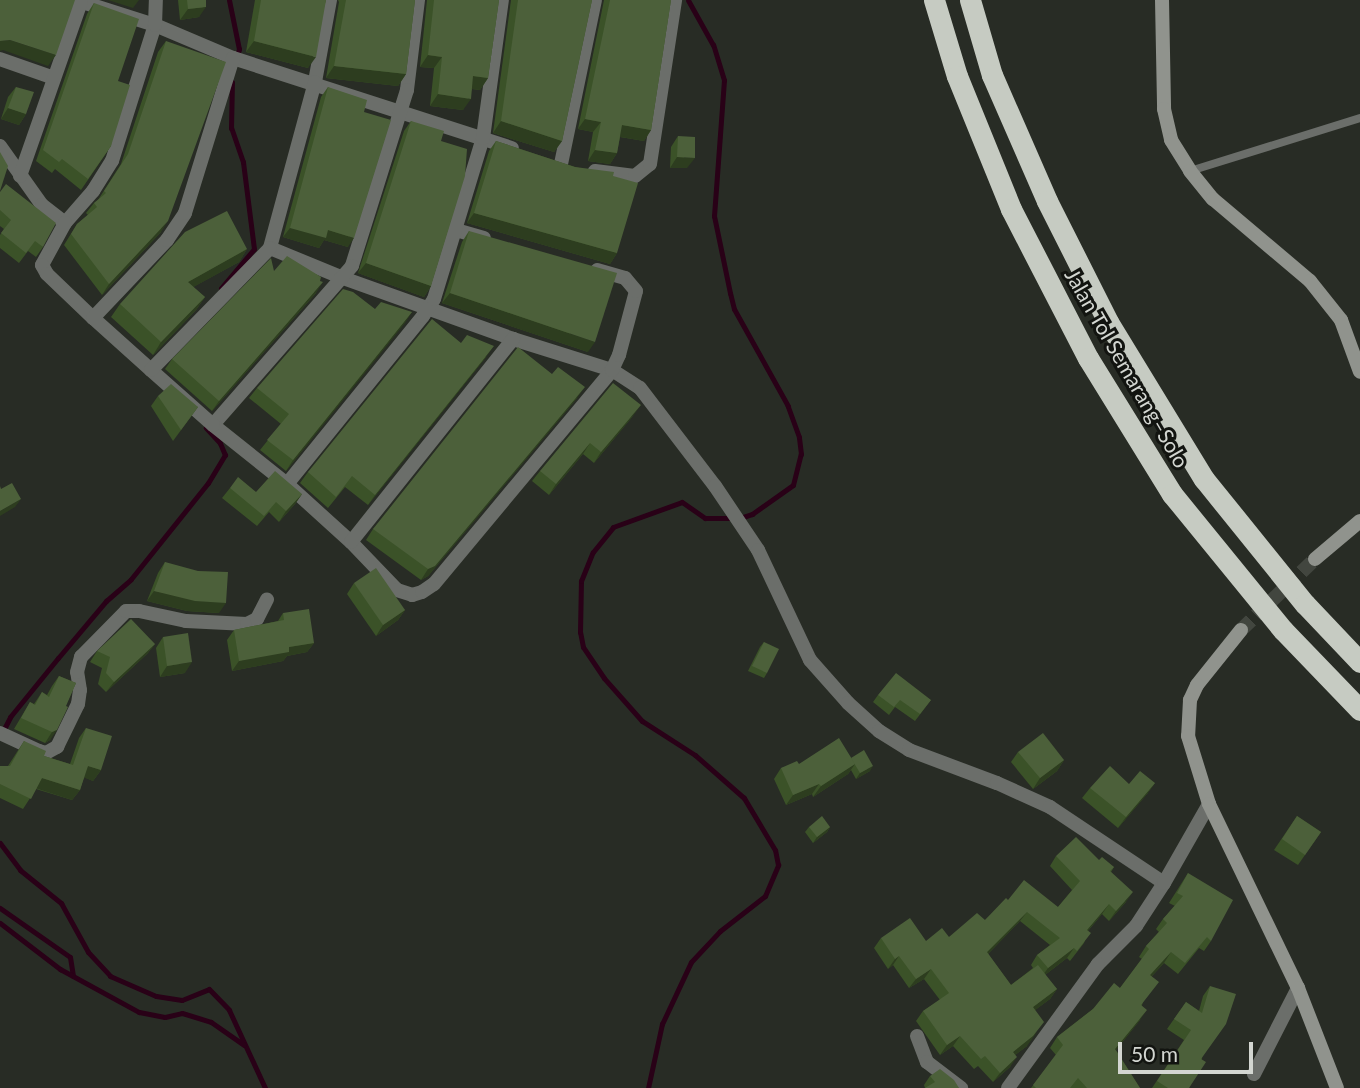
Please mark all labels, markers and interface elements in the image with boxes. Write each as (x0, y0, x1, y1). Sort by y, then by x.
street label: Jalan Tol Semarang–Solo (1059, 264, 1195, 472)
scale bar (1122, 1028, 1257, 1072)
text: 50 m (1131, 1041, 1178, 1066)

